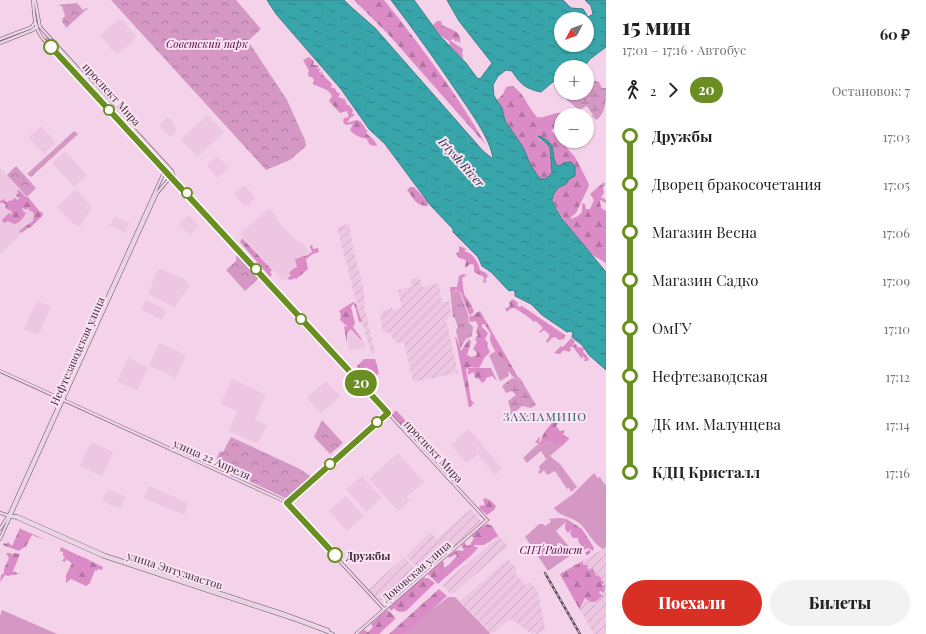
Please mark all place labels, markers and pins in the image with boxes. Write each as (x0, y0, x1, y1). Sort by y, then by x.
unlabelled marker (43, 39, 59, 55)
unlabelled marker (103, 104, 115, 116)
unlabelled marker (181, 187, 193, 199)
unlabelled marker (250, 263, 262, 275)
unlabelled marker (295, 313, 307, 325)
unlabelled marker (371, 416, 383, 428)
unlabelled marker (324, 458, 336, 470)
marker: Дружбы (327, 547, 343, 563)
place label: Дружбы (346, 548, 390, 563)

